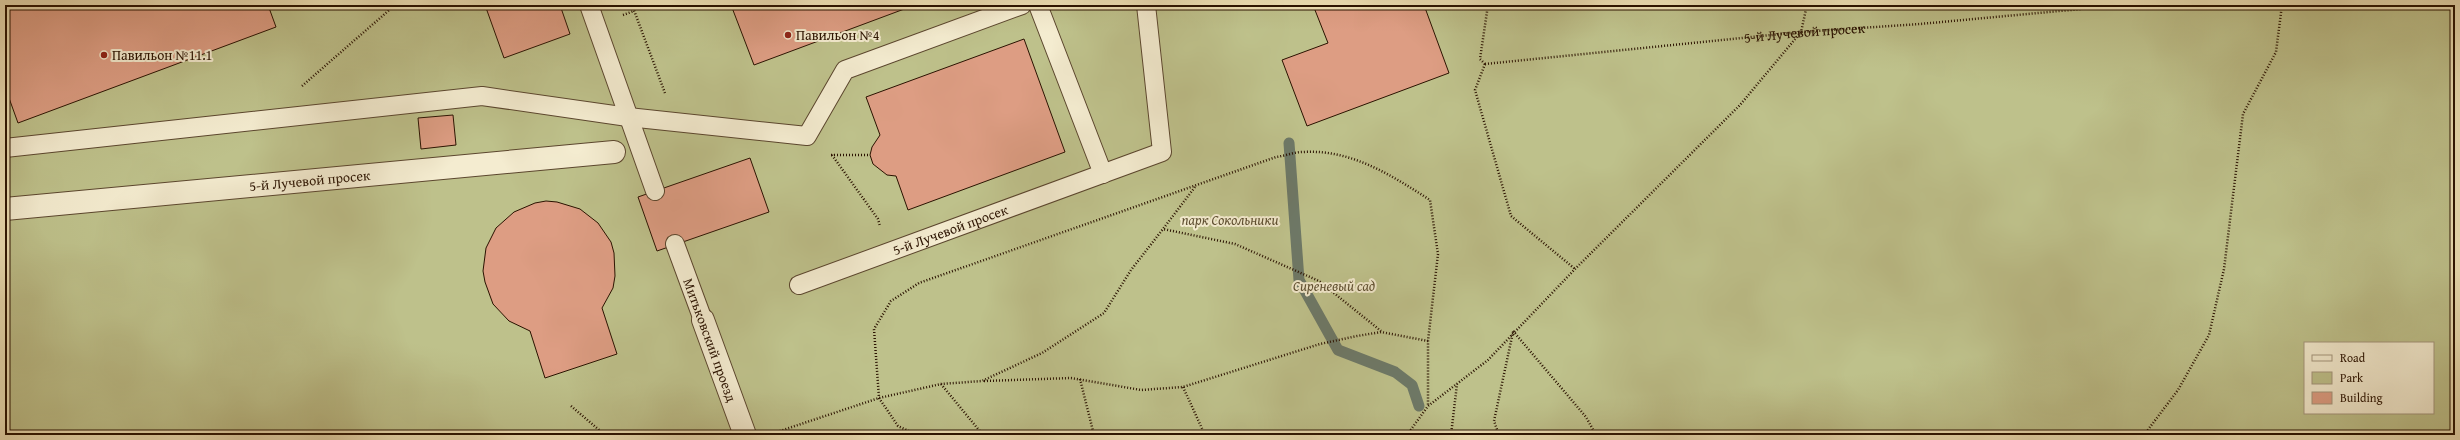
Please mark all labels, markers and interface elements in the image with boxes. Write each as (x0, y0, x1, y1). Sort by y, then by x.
street label: 5-й Лучевой просек (1743, 18, 1866, 48)
place label: Павильон №4 (796, 25, 880, 45)
marker: Павильон №4 (783, 30, 793, 40)
place label: Павильон №11.1 (112, 45, 212, 65)
marker: Павильон №11.1 (99, 50, 109, 60)
street label: 5-й Лучевой просек (248, 165, 372, 196)
street label: 5-й Лучевой просек (890, 199, 1011, 260)
park label: парк Сокольники (1181, 210, 1279, 230)
street label: Митьковский проезд (678, 275, 742, 405)
park label: Сиреневый сад (1293, 276, 1375, 296)
legend (2304, 342, 2434, 414)
text: Road (2340, 349, 2366, 366)
text: Park (2340, 369, 2364, 386)
text: Building (2340, 389, 2383, 406)

